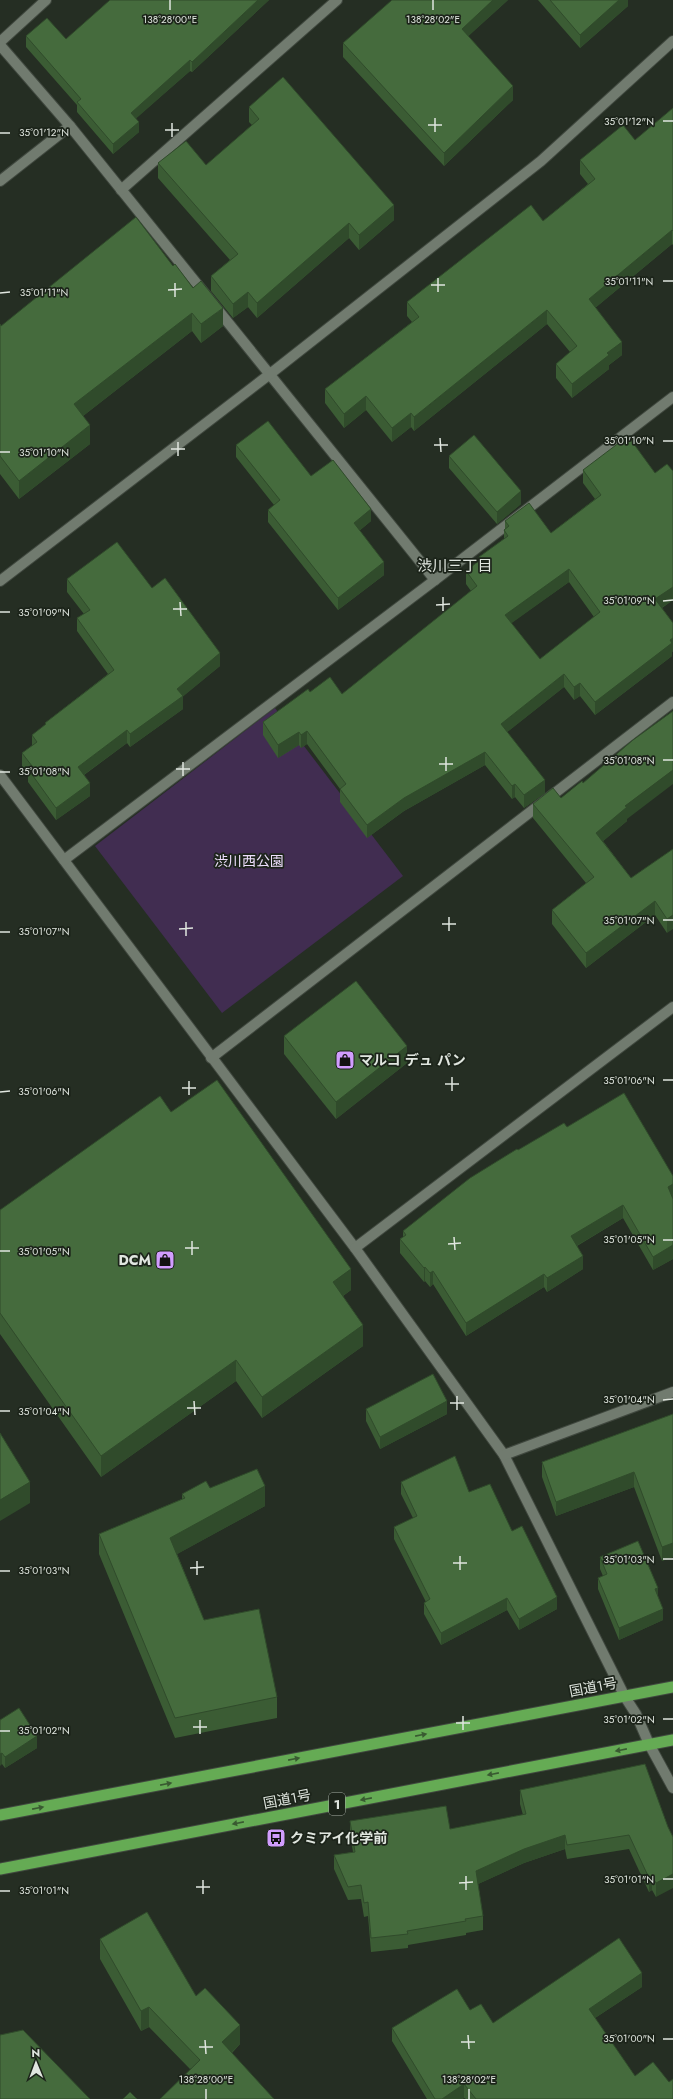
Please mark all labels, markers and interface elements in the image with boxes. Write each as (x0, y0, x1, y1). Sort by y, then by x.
text: 138°28'00"E (143, 12, 197, 27)
text: 138°28'02"E (406, 12, 460, 27)
text: 35°01'12"N (604, 114, 654, 129)
text: 35°01'12"N (19, 125, 69, 140)
text: 35°01'11"N (605, 274, 653, 289)
text: 35°01'11"N (20, 285, 68, 300)
text: 35°01'10"N (604, 433, 654, 448)
text: 35°01'10"N (19, 445, 69, 460)
district label: 渋川三丁目 (417, 555, 493, 577)
text: 35°01'09"N (603, 593, 655, 608)
text: 35°01'09"N (18, 605, 70, 620)
text: 35°01'08"N (603, 753, 655, 768)
text: 35°01'08"N (18, 764, 70, 779)
park label: 渋川西公園 (214, 851, 284, 871)
text: 35°01'07"N (604, 913, 654, 928)
text: 35°01'07"N (19, 924, 69, 939)
shop icon: マルコ デュ パン (334, 1049, 356, 1071)
place label: マルコ デュ パン (359, 1050, 466, 1070)
text: 35°01'06"N (603, 1073, 655, 1088)
text: 35°01'06"N (18, 1084, 70, 1099)
text: 35°01'05"N (603, 1232, 655, 1247)
text: 35°01'05"N (18, 1244, 70, 1259)
shop icon: DCM (154, 1249, 176, 1271)
place label: DCM (118, 1250, 151, 1270)
text: 35°01'04"N (603, 1392, 655, 1407)
text: 35°01'04"N (18, 1404, 70, 1419)
text: 35°01'03"N (603, 1552, 655, 1567)
text: 35°01'03"N (18, 1563, 70, 1578)
street label: 国道1号 (567, 1673, 619, 1701)
text: 35°01'02"N (603, 1712, 655, 1727)
text: 35°01'02"N (18, 1723, 70, 1738)
one-way arrow (415, 1732, 428, 1738)
one-way arrow (615, 1747, 627, 1753)
one-way arrow (288, 1756, 300, 1762)
one-way arrow (487, 1772, 499, 1778)
one-way arrow (160, 1780, 172, 1786)
street label: 国道1号 (261, 1785, 313, 1813)
road number: 1 (329, 1793, 345, 1815)
one-way arrow (360, 1796, 372, 1802)
one-way arrow (32, 1805, 44, 1811)
one-way arrow (232, 1820, 244, 1826)
bus stop icon: クミアイ化学前 (265, 1827, 287, 1849)
place label: クミアイ化学前 (290, 1828, 387, 1848)
text: 35°01'01"N (604, 1872, 654, 1887)
text: 35°01'01"N (19, 1883, 69, 1898)
text: 35°01'00"N (603, 2031, 655, 2046)
north arrow (16, 2043, 56, 2083)
text: N (31, 2045, 40, 2061)
text: 138°28'00"E (179, 2072, 233, 2087)
text: 138°28'02"E (442, 2072, 496, 2087)

